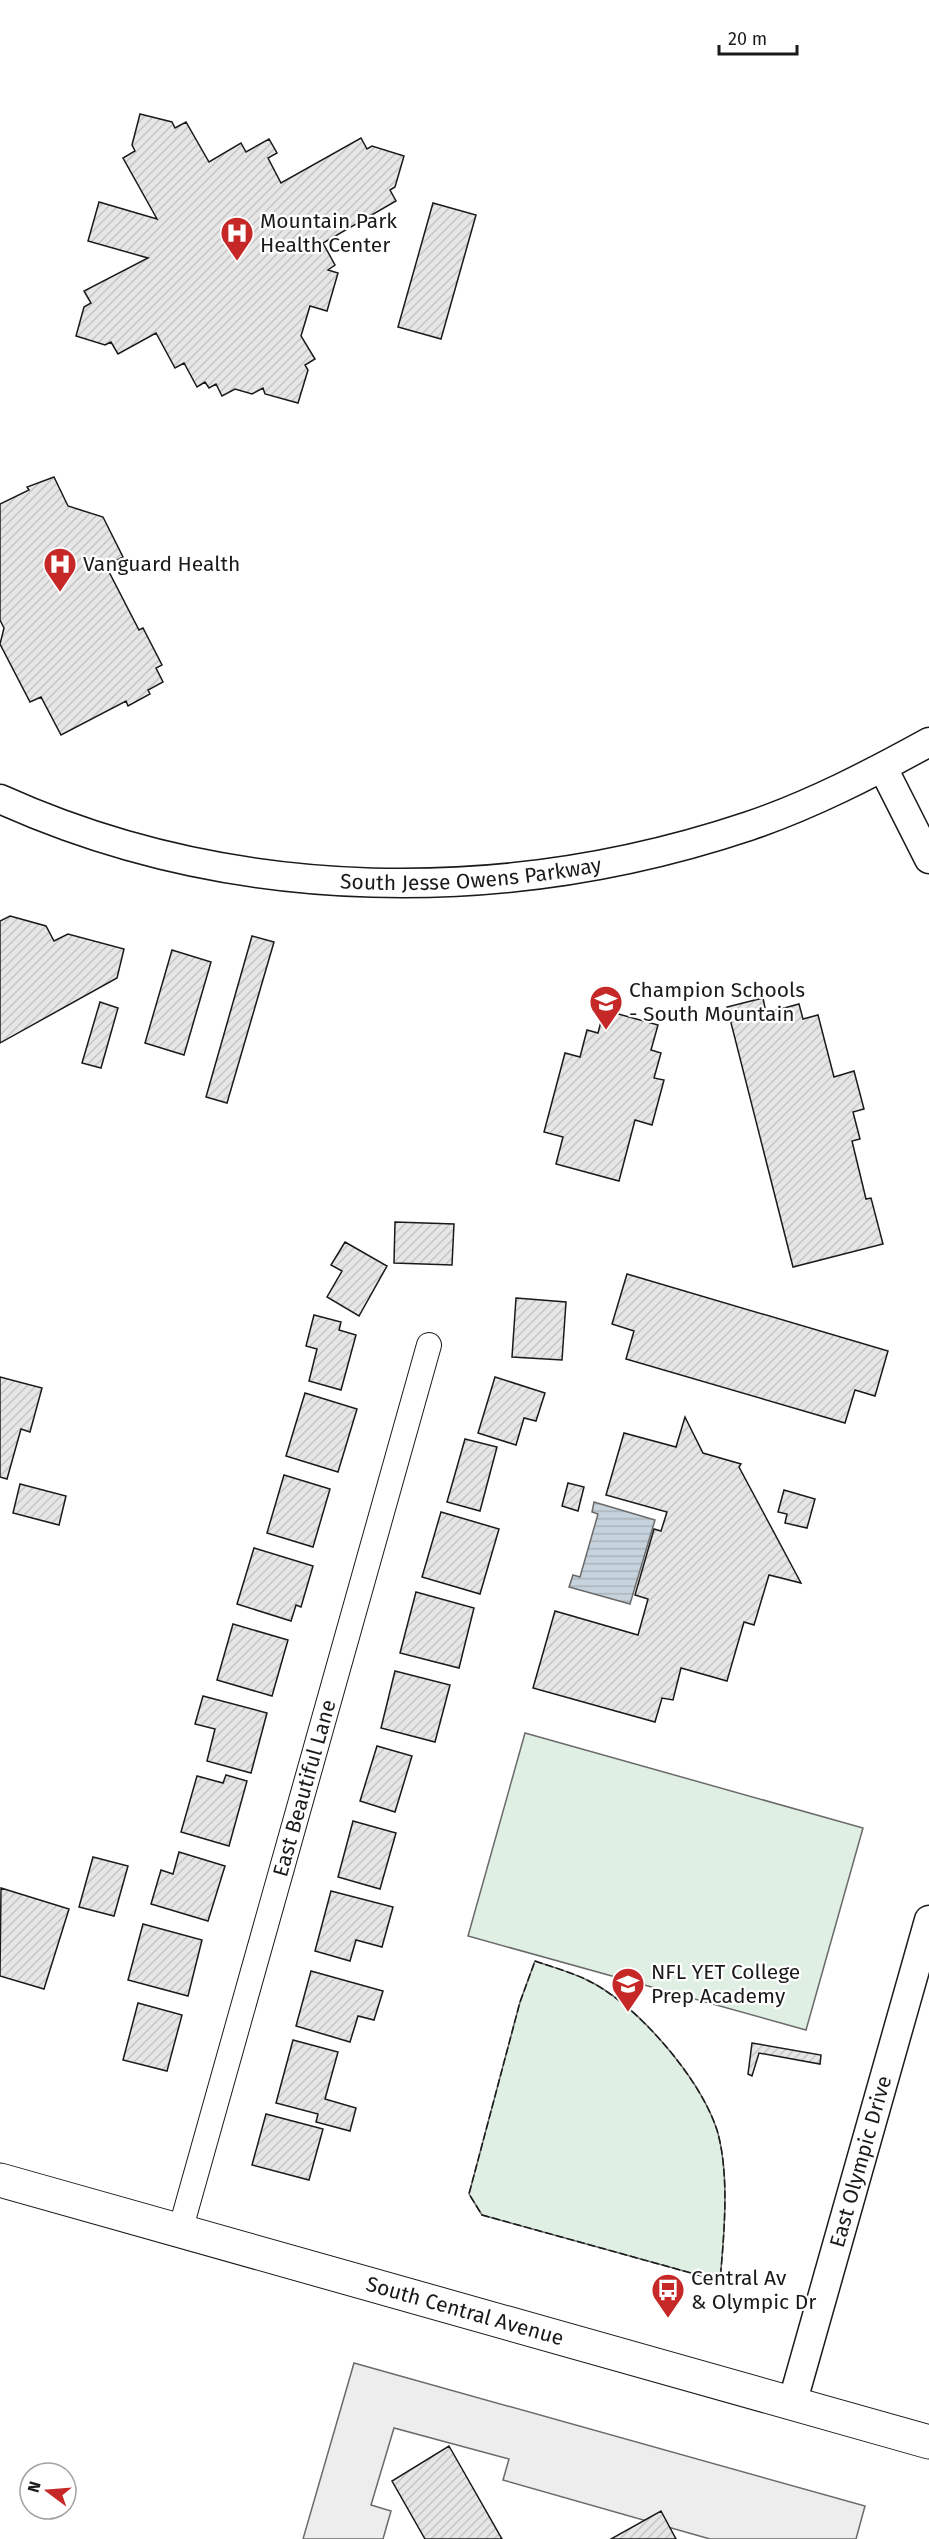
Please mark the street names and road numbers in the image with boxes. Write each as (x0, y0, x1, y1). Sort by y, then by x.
street label: South Jesse Owens Parkway (340, 851, 604, 896)
street label: East Beautiful Lane (267, 1697, 342, 1880)
street label: East Olympic Drive (824, 2073, 897, 2250)
street label: South Central Avenue (363, 2271, 567, 2351)

